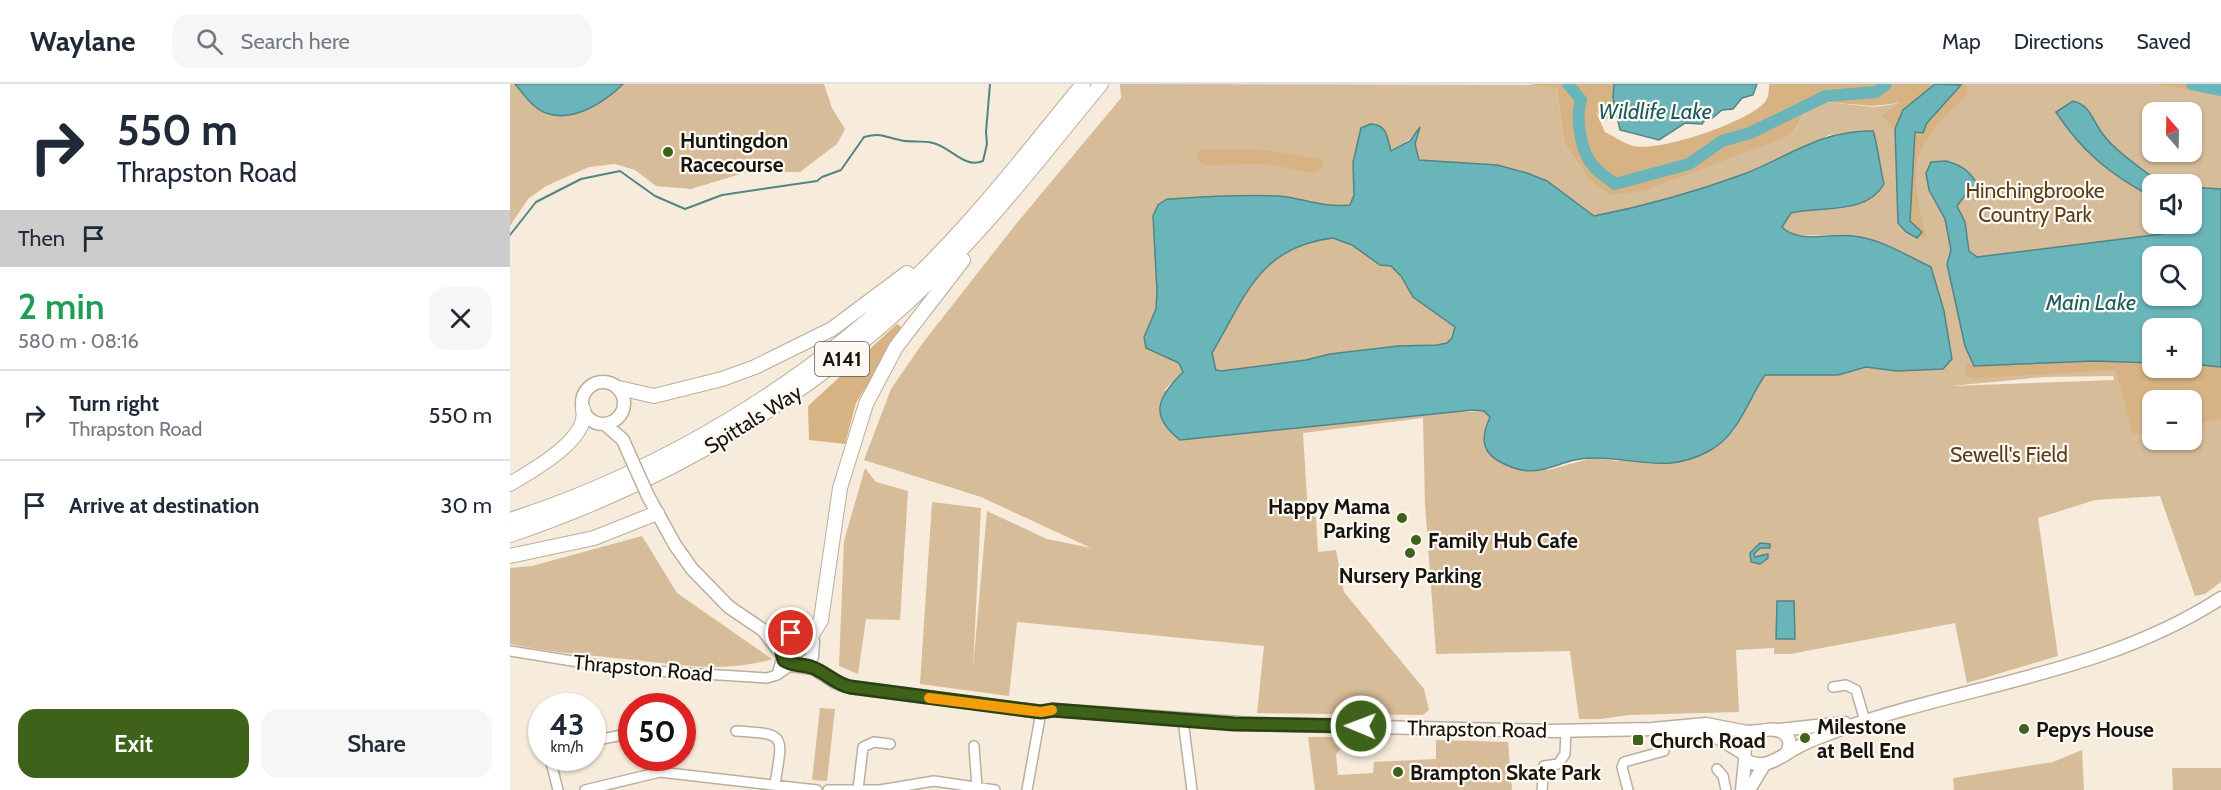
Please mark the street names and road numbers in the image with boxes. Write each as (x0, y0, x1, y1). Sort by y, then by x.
road number: A141 (815, 342, 869, 376)
street label: Spittals Way (700, 379, 807, 459)
street label: Thrapston Road (572, 649, 714, 687)
street label: Thrapston Road (1407, 715, 1547, 743)

